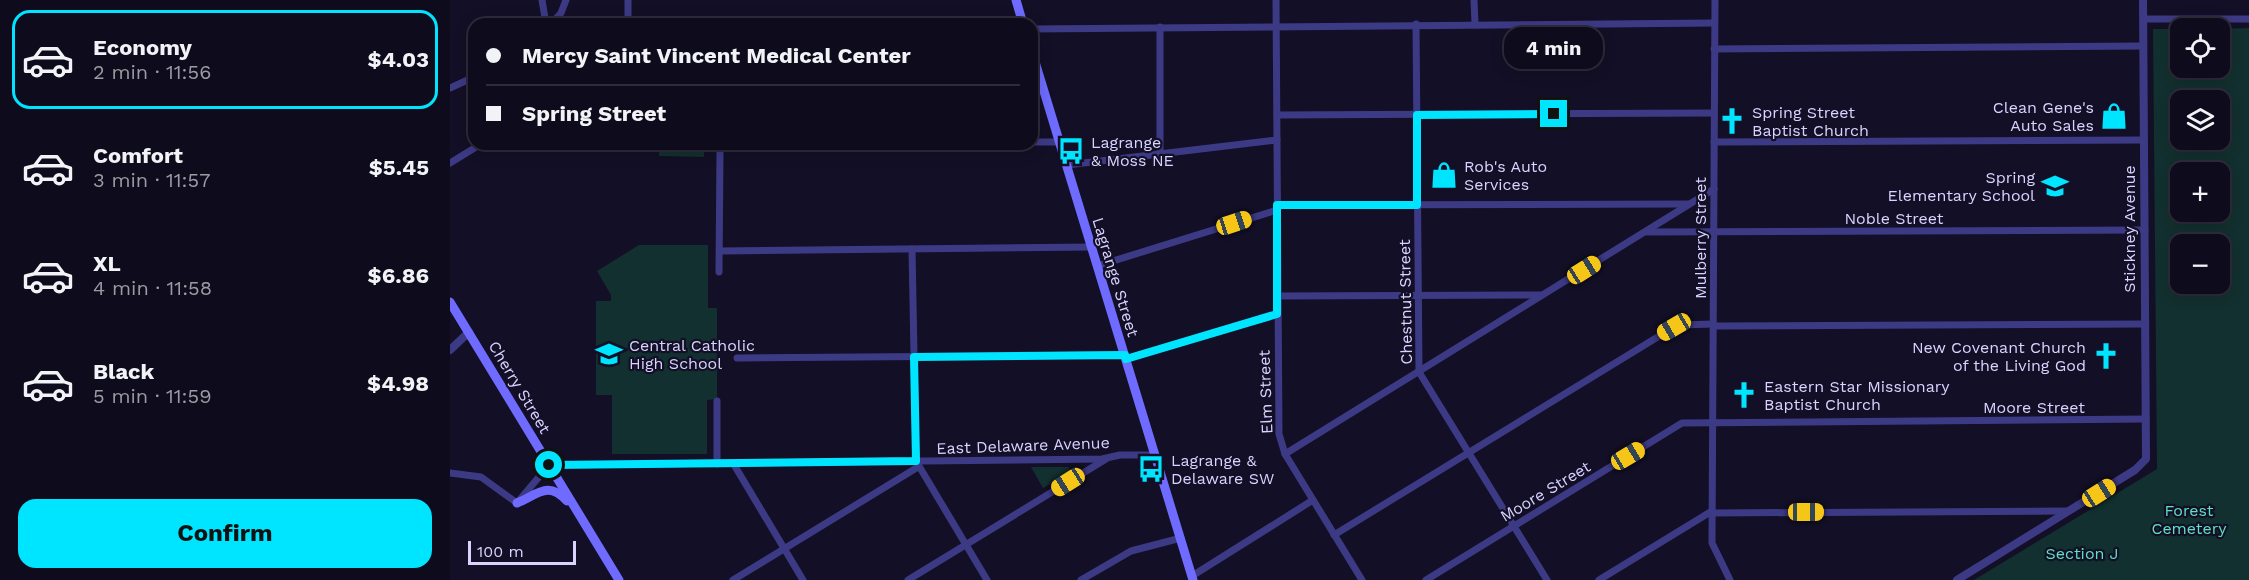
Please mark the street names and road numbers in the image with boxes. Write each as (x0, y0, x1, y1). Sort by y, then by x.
street label: Stickney Avenue (2120, 165, 2139, 293)
street label: Mulberry Street (1691, 177, 1710, 299)
street label: Noble Street (1845, 209, 1944, 228)
street label: Lagrange Street (1088, 215, 1143, 339)
street label: Chestnut Street (1395, 239, 1416, 365)
street label: Cherry Street (484, 338, 555, 437)
street label: Elm Street (1255, 349, 1276, 434)
street label: Moore Street (1983, 398, 2085, 417)
street label: East Delaware Avenue (936, 433, 1110, 458)
street label: Moore Street (1497, 457, 1594, 526)

